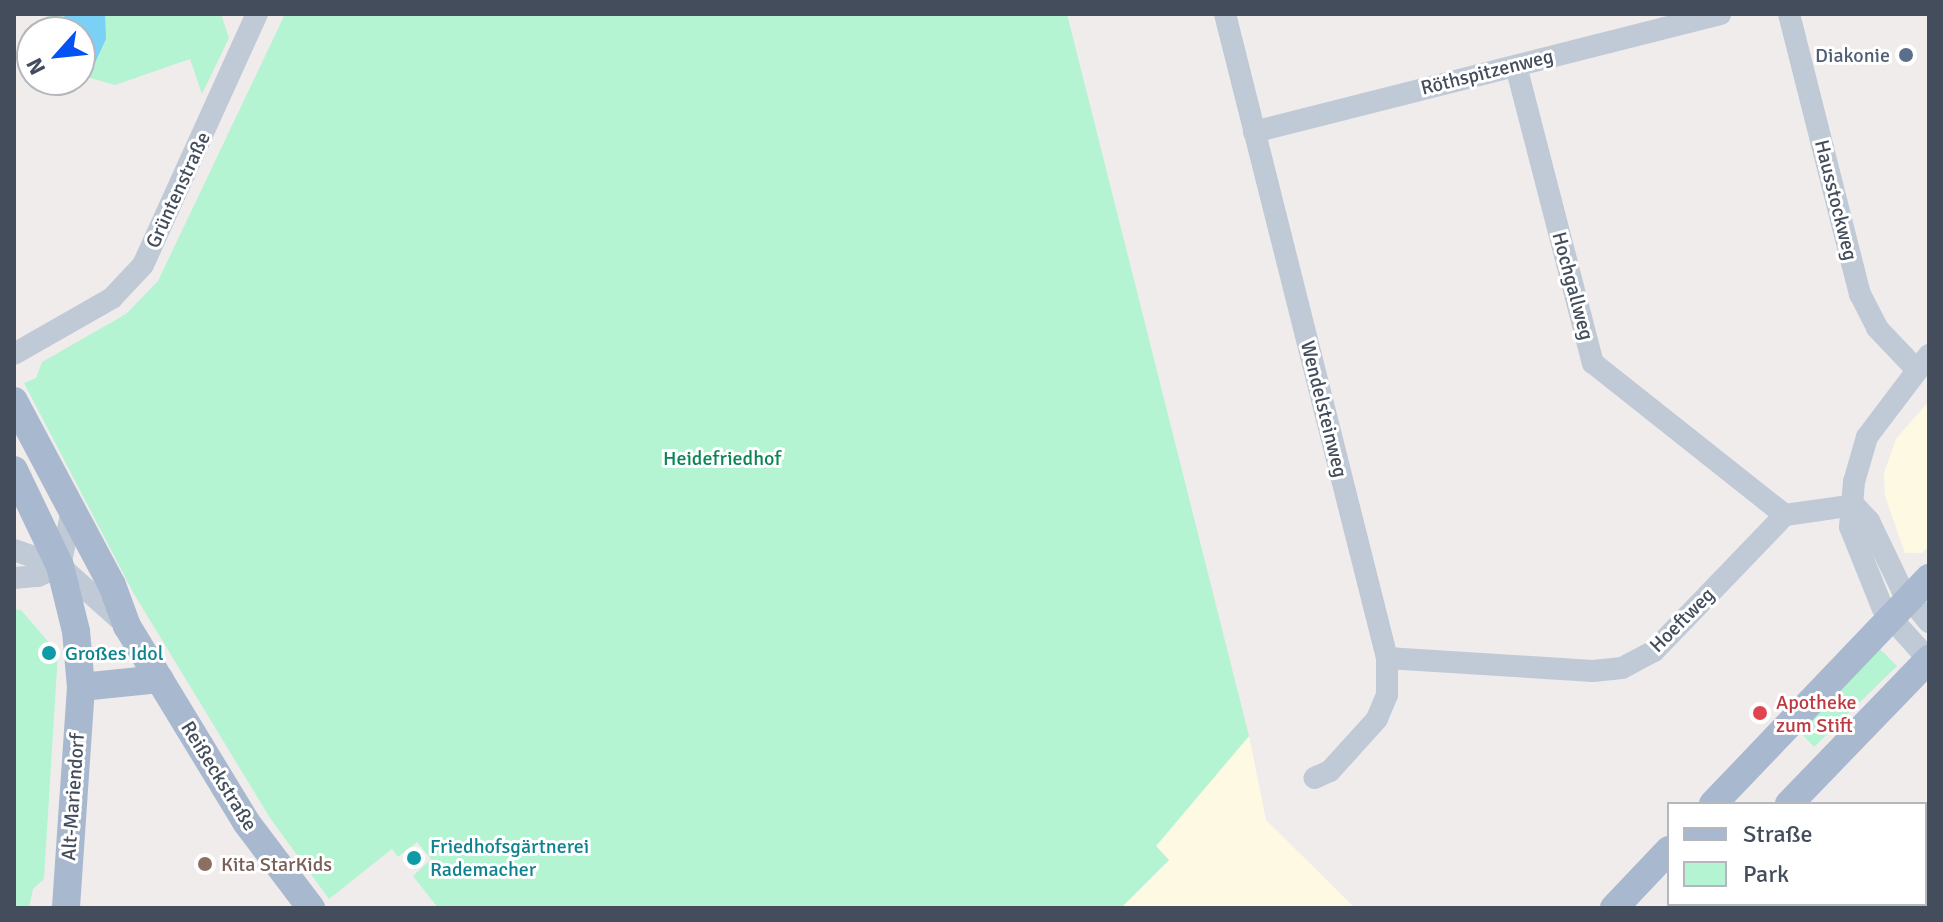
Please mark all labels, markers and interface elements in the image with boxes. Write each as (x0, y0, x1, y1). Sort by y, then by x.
north arrow (16, 16, 96, 96)
place label: Diakonie (1815, 43, 1890, 67)
street label: Röthspitzenweg (1418, 44, 1556, 100)
marker: Diakonie (1897, 46, 1915, 64)
text: N (20, 53, 51, 79)
street label: Grüntenstraße (141, 128, 215, 252)
street label: Hausstockweg (1809, 137, 1863, 263)
street label: Hochgallweg (1547, 229, 1599, 343)
street label: Wendelsteinweg (1295, 338, 1353, 480)
park label: Heidefriedhof (663, 446, 781, 470)
street label: Hoeftweg (1645, 583, 1719, 657)
place label: Großes Idol (65, 641, 164, 665)
marker: Großes Idol (40, 644, 58, 662)
place label: Apotheke zum Stift (1776, 690, 1857, 737)
marker: Apotheke zum Stift (1751, 704, 1769, 722)
street label: Reißeckstraße (176, 717, 262, 835)
street label: Alt-Mariendorf (57, 733, 89, 861)
legend (1667, 802, 1927, 906)
text: Straße (1743, 819, 1813, 849)
place label: Friedhofsgärtnerei Rademacher (430, 834, 589, 881)
marker: Friedhofsgärtnerei Rademacher (405, 849, 423, 867)
place label: Kita StarKids (221, 852, 332, 876)
marker: Kita StarKids (196, 855, 214, 873)
text: Park (1743, 859, 1789, 889)

